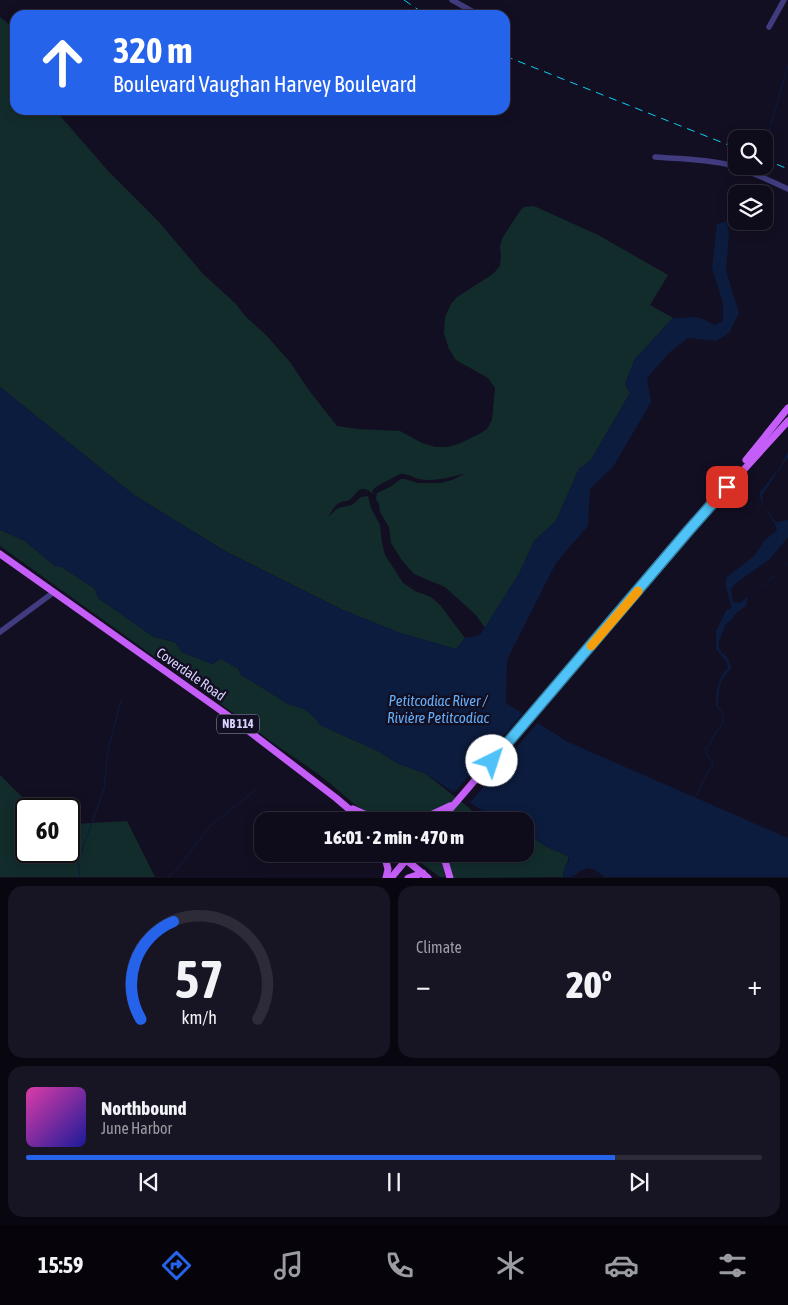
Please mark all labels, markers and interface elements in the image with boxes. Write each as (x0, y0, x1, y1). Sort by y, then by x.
icon: ahead (30, 30, 95, 95)
text: 320 m (113, 30, 192, 70)
text: Boulevard Vaughan Harvey Boulevard (113, 71, 417, 97)
map controls (728, 130, 773, 230)
button: search (728, 130, 773, 175)
button: layers (728, 185, 773, 230)
pin (706, 466, 748, 508)
icon: arrive (713, 473, 741, 501)
street label: Coverdale Road (153, 644, 229, 704)
water label: Petitcodiac River / Rivière Petitcodiac (387, 692, 489, 726)
road number: NB 114 (217, 714, 259, 734)
position arrow (465, 734, 517, 786)
speed limit sign: 60 (15, 798, 80, 863)
text: 16:01 · 2 min · 470 m (324, 826, 464, 848)
text: Climate (416, 938, 462, 956)
text: 57 (175, 949, 223, 1009)
text: 20° (566, 963, 612, 1006)
text: − (416, 969, 431, 1001)
text: + (747, 969, 762, 1001)
text: km/h (181, 1007, 217, 1028)
text: Northbound (101, 1097, 187, 1119)
text: June Harbor (101, 1119, 172, 1137)
icon: previous (135, 1168, 163, 1196)
icon: pause (380, 1168, 408, 1196)
icon: next (625, 1168, 653, 1196)
icon: directions (159, 1248, 194, 1283)
icon: music (271, 1248, 306, 1283)
icon: phone (382, 1248, 417, 1283)
icon: climate (493, 1248, 528, 1283)
icon: car (604, 1248, 639, 1283)
icon: filters (715, 1248, 750, 1283)
text: 15:59 (38, 1252, 83, 1278)

